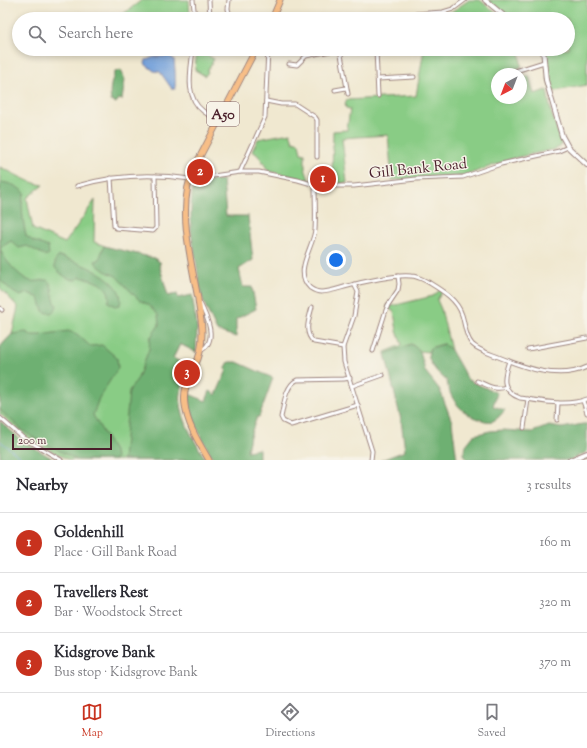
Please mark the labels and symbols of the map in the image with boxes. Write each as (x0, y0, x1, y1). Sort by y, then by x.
north arrow (491, 68, 527, 104)
road number: A50 (207, 102, 239, 126)
street label: Gill Bank Road (368, 154, 469, 185)
pin: 2 (187, 157, 213, 187)
pin: 1 (310, 164, 336, 194)
your location (326, 250, 346, 270)
pin: 3 (174, 358, 200, 388)
scale bar (12, 432, 112, 451)

